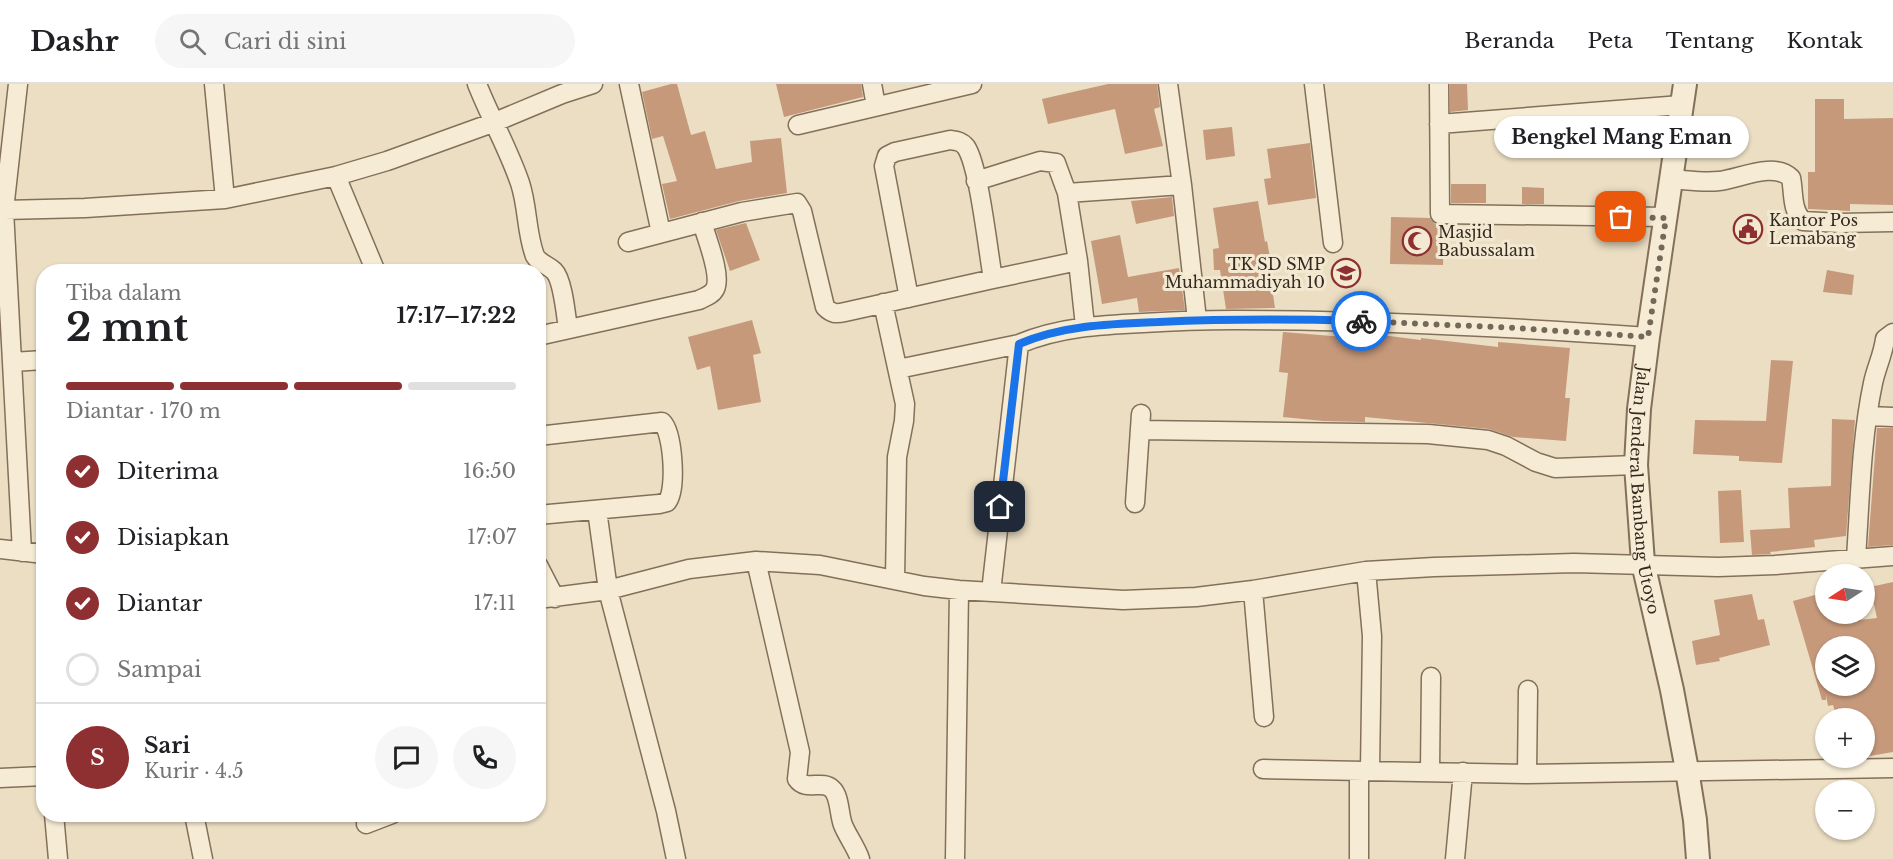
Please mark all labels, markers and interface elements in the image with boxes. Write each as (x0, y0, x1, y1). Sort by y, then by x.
search box (155, 14, 575, 68)
text: Dashr (30, 24, 119, 59)
icon: search (176, 25, 209, 58)
text: Cari di sini (224, 28, 347, 55)
text: Beranda (1464, 28, 1554, 54)
text: Peta (1587, 28, 1633, 54)
text: Tentang (1666, 28, 1754, 54)
text: Kontak (1787, 28, 1863, 54)
callout: Bengkel Mang Eman (1494, 115, 1748, 157)
text: Bengkel Mang Eman (1511, 125, 1732, 149)
pin (1595, 191, 1646, 242)
icon: bag (1604, 200, 1637, 233)
place label: Kantor Pos Lemabang (1769, 210, 1858, 248)
public building icon: Kantor Pos Lemabang (1732, 213, 1764, 245)
place label: Masjid Babussalam (1438, 222, 1535, 260)
mosque icon: Masjid Babussalam (1401, 225, 1433, 257)
place label: TK SD SMP Muhammadiyah 10 (1165, 254, 1325, 292)
school or university icon: TK SD SMP Muhammadiyah 10 (1330, 257, 1362, 289)
text: Tiba dalam (66, 281, 182, 305)
courier (1331, 291, 1391, 351)
text: 17:17–17:22 (396, 302, 516, 329)
text: 2 mnt (66, 303, 188, 352)
icon: bike (1345, 305, 1378, 338)
street label: Jalan Jenderal Bambang Utoyo (1626, 363, 1664, 616)
text: Diantar · 170 m (66, 399, 221, 423)
icon: check (66, 455, 99, 488)
text: Diterima (117, 458, 219, 485)
text: 16:50 (463, 459, 516, 483)
pin (974, 481, 1025, 532)
icon: home (983, 490, 1016, 523)
icon: check (66, 521, 99, 554)
text: Disiapkan (117, 524, 229, 551)
text: 17:07 (467, 525, 516, 549)
north arrow (1815, 564, 1875, 624)
map controls (1815, 564, 1875, 840)
icon: check (66, 587, 99, 620)
text: Diantar (117, 590, 202, 617)
text: 17:11 (474, 591, 516, 615)
button: layers (1815, 636, 1875, 696)
text: Sampai (117, 656, 202, 683)
button: + (1815, 708, 1875, 768)
button: chat (375, 726, 438, 789)
button: phone (453, 726, 516, 789)
text: Sari (144, 732, 190, 759)
text: S (90, 744, 105, 771)
text: Kurir · 4.5 (144, 759, 244, 783)
button: − (1815, 780, 1875, 840)

